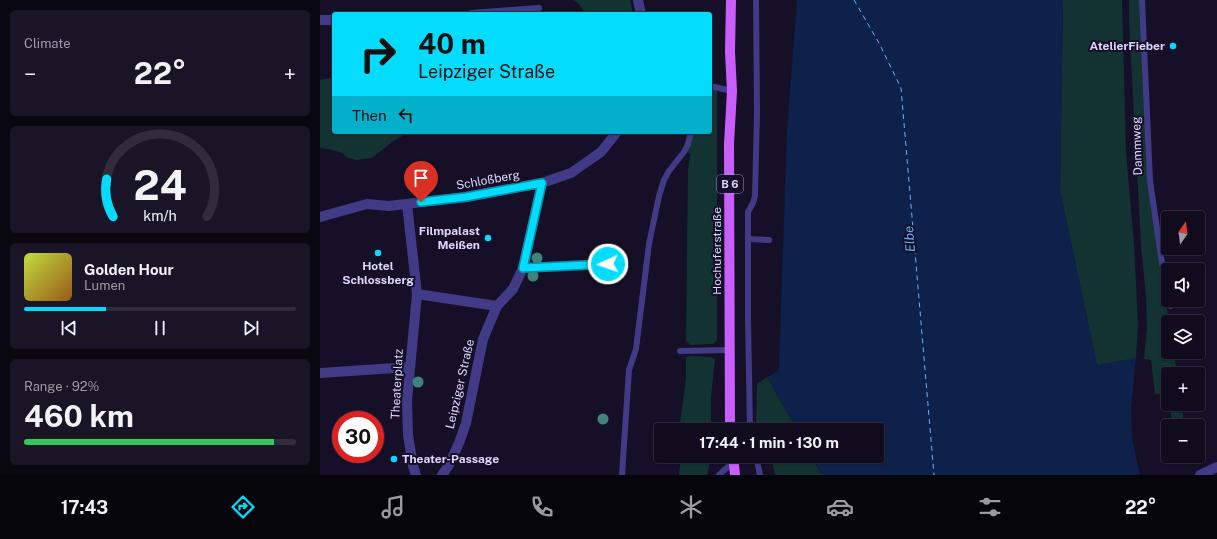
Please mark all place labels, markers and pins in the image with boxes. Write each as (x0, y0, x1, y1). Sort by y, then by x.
place label: AtelierFieber (1090, 39, 1165, 53)
marker: AtelierFieber (1168, 41, 1178, 51)
pin (404, 161, 438, 202)
place label: Filmpalast Meißen (419, 224, 480, 252)
marker: Filmpalast Meißen (483, 233, 493, 243)
marker: Hotel Schlossberg (373, 248, 383, 258)
place label: Hotel Schlossberg (342, 259, 414, 287)
place label: Theater-Passage (402, 452, 499, 466)
marker: Theater-Passage (389, 454, 399, 464)

